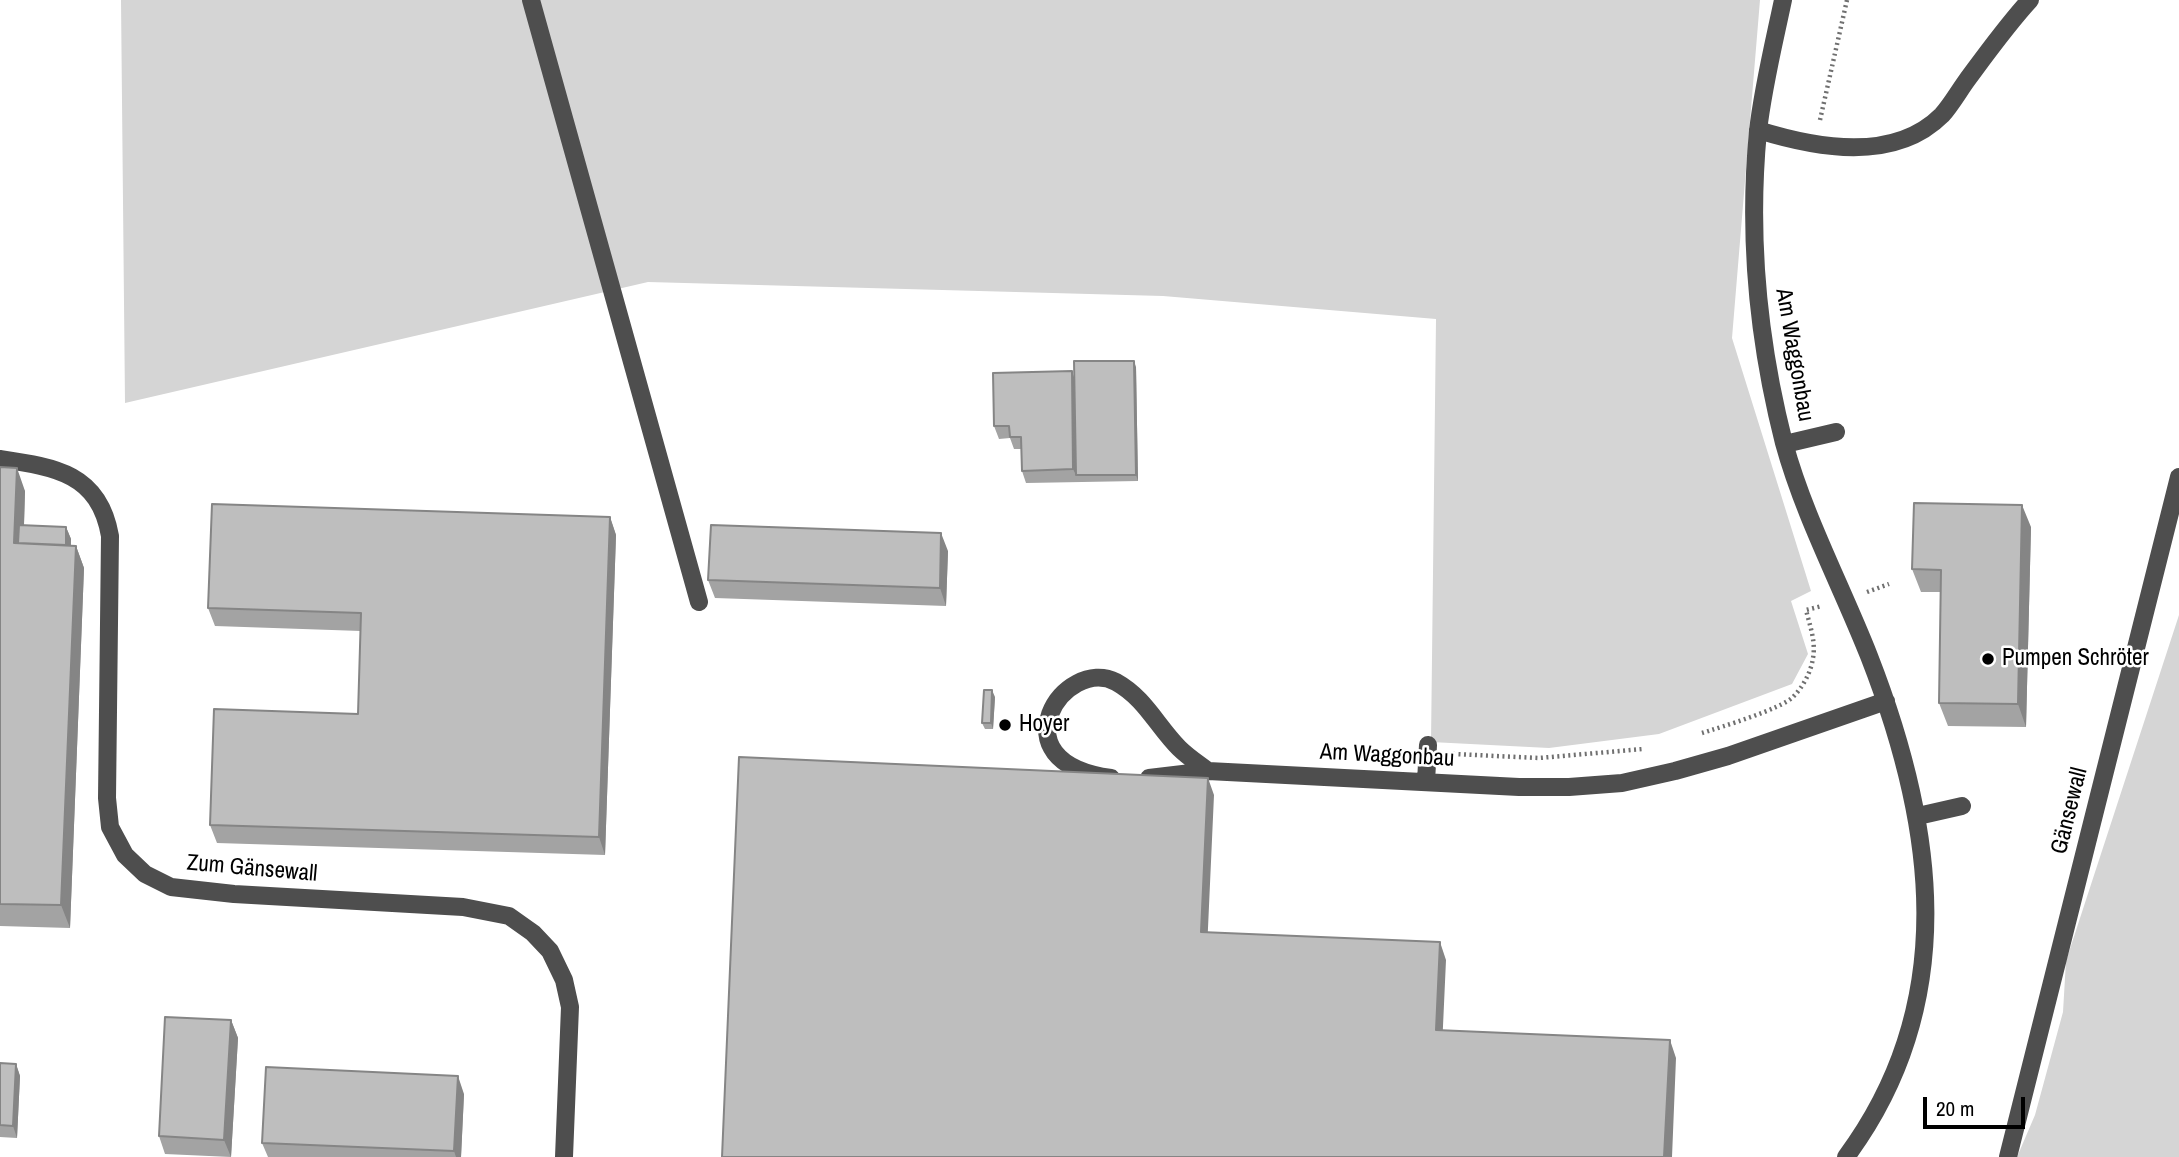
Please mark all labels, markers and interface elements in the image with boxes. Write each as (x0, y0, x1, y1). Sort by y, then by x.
street label: Am Waggonbau (1769, 286, 1819, 424)
place label: Pumpen Schröter (2002, 645, 2149, 673)
marker: Pumpen Schröter (1980, 651, 1996, 667)
place label: Hoyer (1019, 711, 1069, 739)
marker: Hoyer (997, 717, 1013, 733)
street label: Am Waggonbau (1319, 739, 1455, 773)
street label: Gänsewall (2046, 765, 2094, 857)
street label: Zum Gänsewall (186, 850, 318, 888)
scale bar (1927, 1084, 2028, 1128)
text: 20 m (1936, 1094, 1974, 1123)

